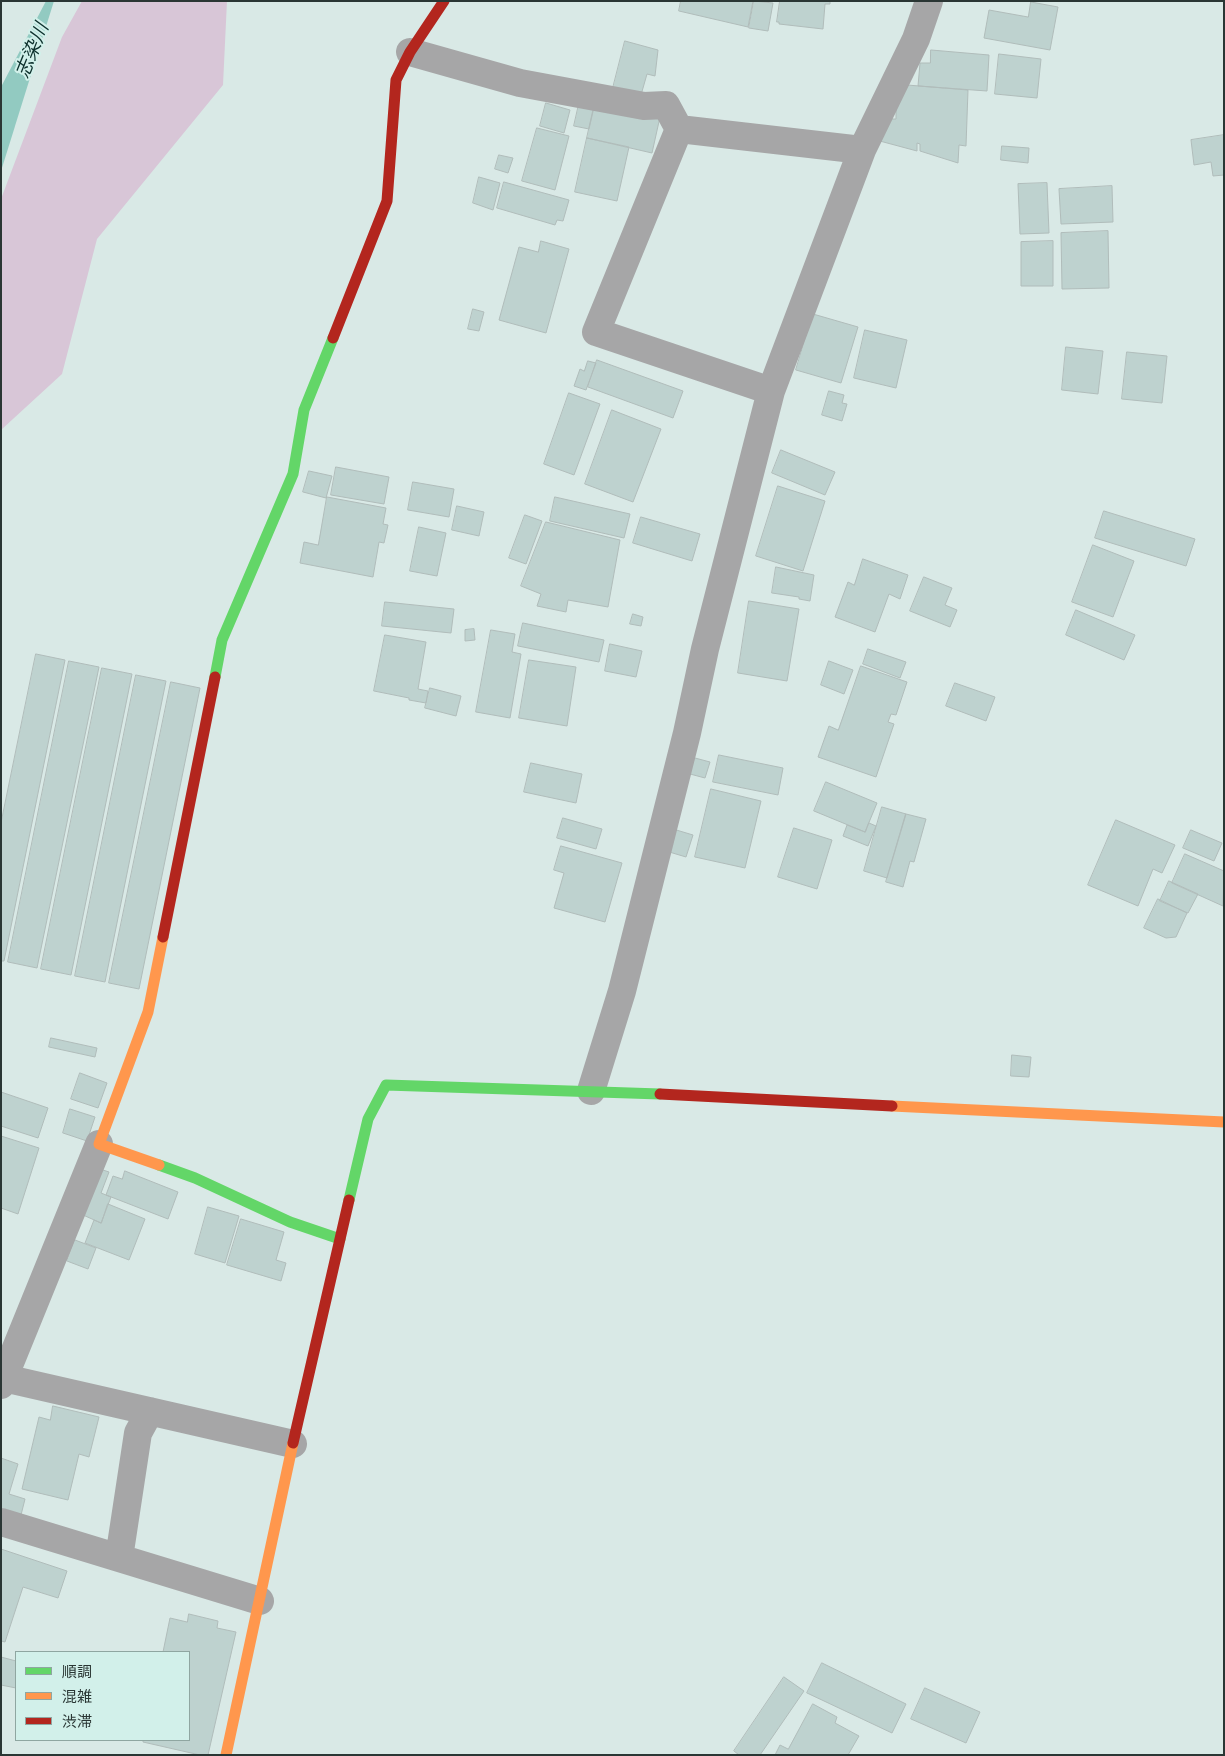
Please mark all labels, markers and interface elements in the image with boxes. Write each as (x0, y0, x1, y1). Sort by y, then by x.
water label: 志染川 (12, 20, 54, 82)
legend (15, 1651, 190, 1741)
text: 順調 (62, 1662, 92, 1682)
text: 混雑 (62, 1687, 92, 1707)
text: 渋滞 (62, 1712, 92, 1732)

